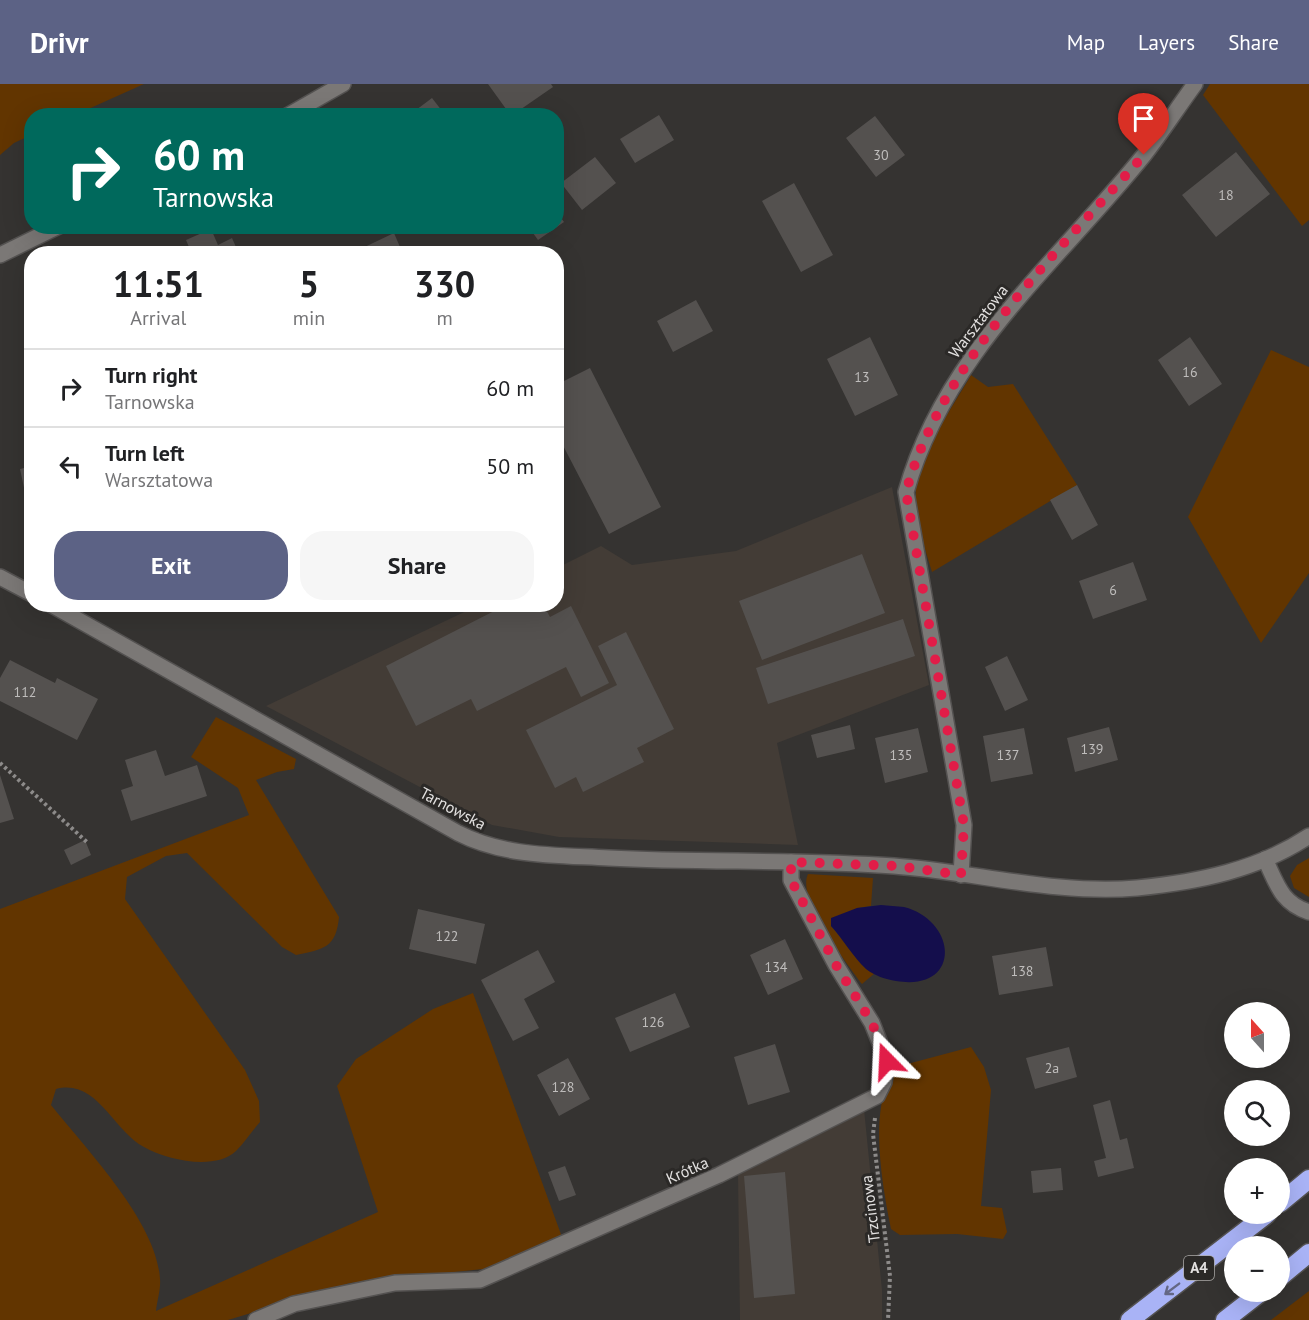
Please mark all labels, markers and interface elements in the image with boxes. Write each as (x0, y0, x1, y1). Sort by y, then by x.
text: Drivr (30, 24, 89, 61)
text: Map (1067, 29, 1105, 56)
text: Layers (1138, 29, 1195, 56)
text: Share (1228, 29, 1279, 56)
pin (1118, 93, 1169, 155)
icon: arrive (1127, 102, 1160, 135)
text: 60 m (153, 127, 245, 182)
icon: right (54, 132, 132, 210)
house number: 30 (873, 146, 889, 164)
text: Tarnowska (153, 180, 274, 214)
house number: 18 (1218, 186, 1234, 204)
text: 11:51 (113, 260, 204, 307)
text: 5 (299, 260, 319, 307)
text: 330 (414, 260, 475, 307)
street label: Warsztatowa (944, 280, 1012, 362)
text: Arrival (130, 305, 186, 331)
text: min (293, 305, 325, 331)
text: m (437, 305, 453, 331)
text: Turn right (105, 361, 197, 389)
house number: 16 (1182, 363, 1198, 381)
house number: 13 (854, 368, 870, 386)
icon: right (54, 372, 87, 405)
text: 60 m (486, 374, 534, 402)
text: Tarnowska (105, 389, 195, 415)
text: Turn left (105, 439, 185, 467)
icon: left (54, 450, 87, 483)
text: 50 m (486, 452, 534, 480)
text: Warsztatowa (105, 467, 213, 493)
button: Exit (54, 531, 288, 600)
button: Share (300, 531, 534, 600)
house number: 6 (1109, 581, 1117, 599)
house number: 112 (14, 683, 36, 701)
house number: 139 (1081, 740, 1103, 758)
house number: 135 (890, 746, 912, 764)
house number: 137 (997, 746, 1019, 764)
street label: Tarnowska (417, 782, 489, 834)
house number: 122 (436, 927, 458, 945)
house number: 134 (765, 958, 788, 976)
house number: 138 (1011, 962, 1033, 980)
north arrow (1224, 1002, 1290, 1068)
map controls (1224, 1002, 1290, 1302)
house number: 126 (642, 1013, 664, 1031)
position arrow (855, 1029, 919, 1093)
house number: 2a (1045, 1059, 1059, 1077)
house number: 128 (552, 1078, 574, 1096)
button: search (1224, 1080, 1290, 1146)
street label: Krótka (663, 1152, 711, 1188)
button: + (1224, 1158, 1290, 1224)
street label: Trzcinowa (856, 1174, 884, 1244)
button: − (1224, 1236, 1290, 1302)
road number: A4 (1184, 1256, 1214, 1280)
one-way arrow (1164, 1283, 1180, 1295)

